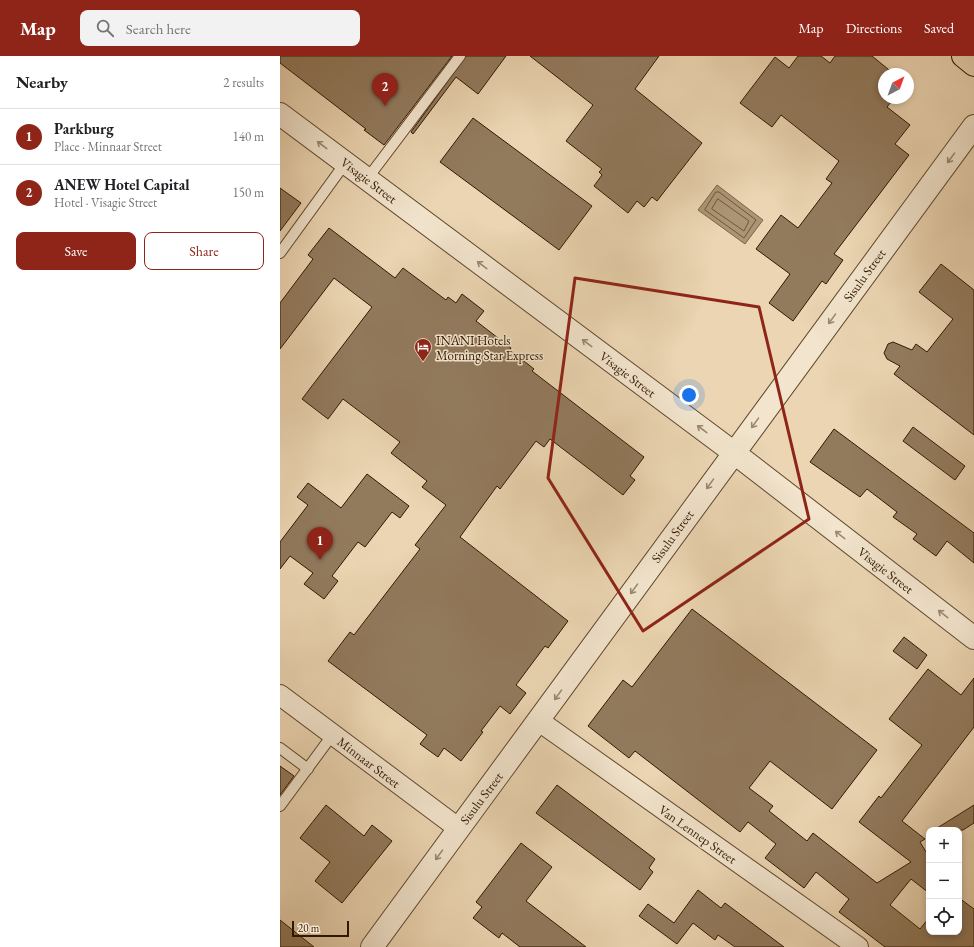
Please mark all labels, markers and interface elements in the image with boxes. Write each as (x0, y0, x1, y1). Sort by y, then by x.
search box (80, 10, 360, 46)
text: Map (20, 16, 56, 41)
icon: search (94, 17, 116, 39)
text: Search here (126, 19, 191, 38)
text: Map (798, 19, 824, 37)
text: Directions (846, 19, 902, 37)
text: Saved (924, 19, 954, 37)
north arrow (878, 68, 914, 104)
text: Nearby (16, 71, 68, 93)
pin: 2 (372, 73, 398, 106)
text: 2 results (223, 74, 264, 91)
text: Parkburg (54, 119, 114, 138)
text: 1 (26, 128, 32, 145)
text: 140 m (233, 128, 264, 145)
text: Place · Minnaar Street (54, 138, 162, 155)
one-way arrow (317, 141, 328, 149)
one-way arrow (947, 152, 955, 163)
street label: Visagie Street (337, 154, 400, 207)
text: ANEW Hotel Capital (54, 175, 190, 194)
text: 2 (26, 184, 32, 201)
text: 150 m (233, 184, 264, 201)
text: Hotel · Visagie Street (54, 194, 157, 211)
button: Save (16, 232, 136, 270)
button: Share (144, 232, 264, 270)
street label: Sisulu Street (839, 245, 889, 305)
one-way arrow (477, 261, 488, 269)
one-way arrow (828, 313, 836, 324)
place label: INANI Hotels Morning Star Express (436, 332, 543, 364)
hotel icon: INANI Hotels Morning Star Express (413, 337, 433, 362)
one-way arrow (581, 338, 592, 347)
street label: Visagie Street (596, 348, 659, 401)
your location (679, 385, 699, 405)
one-way arrow (751, 417, 759, 428)
one-way arrow (697, 425, 708, 433)
one-way arrow (706, 478, 715, 489)
street label: Sisulu Street (647, 506, 697, 566)
pin: 1 (307, 527, 333, 560)
one-way arrow (835, 530, 846, 539)
street label: Visagie Street (854, 543, 917, 597)
one-way arrow (630, 583, 639, 594)
one-way arrow (938, 610, 949, 618)
one-way arrow (554, 689, 562, 700)
street label: Minnaar Street (334, 733, 404, 792)
street label: Sisulu Street (456, 769, 507, 828)
street label: Van Lennep Street (655, 801, 740, 868)
map controls (926, 827, 962, 935)
button: + (926, 827, 962, 863)
one-way arrow (435, 849, 443, 860)
button: − (926, 863, 962, 899)
button: locate (926, 899, 962, 935)
scale bar (292, 919, 349, 938)
text: 20 m (298, 921, 319, 935)

